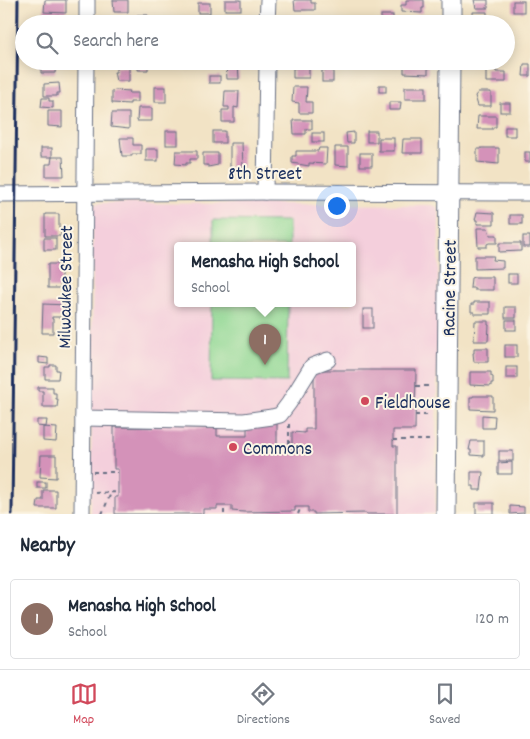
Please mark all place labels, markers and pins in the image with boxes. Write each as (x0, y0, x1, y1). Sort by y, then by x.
pin: 1 (249, 324, 281, 365)
place label: Fieldhouse (375, 391, 450, 418)
marker: Fieldhouse (359, 395, 371, 407)
place label: Commons (243, 437, 312, 464)
marker: Commons (227, 441, 239, 453)

